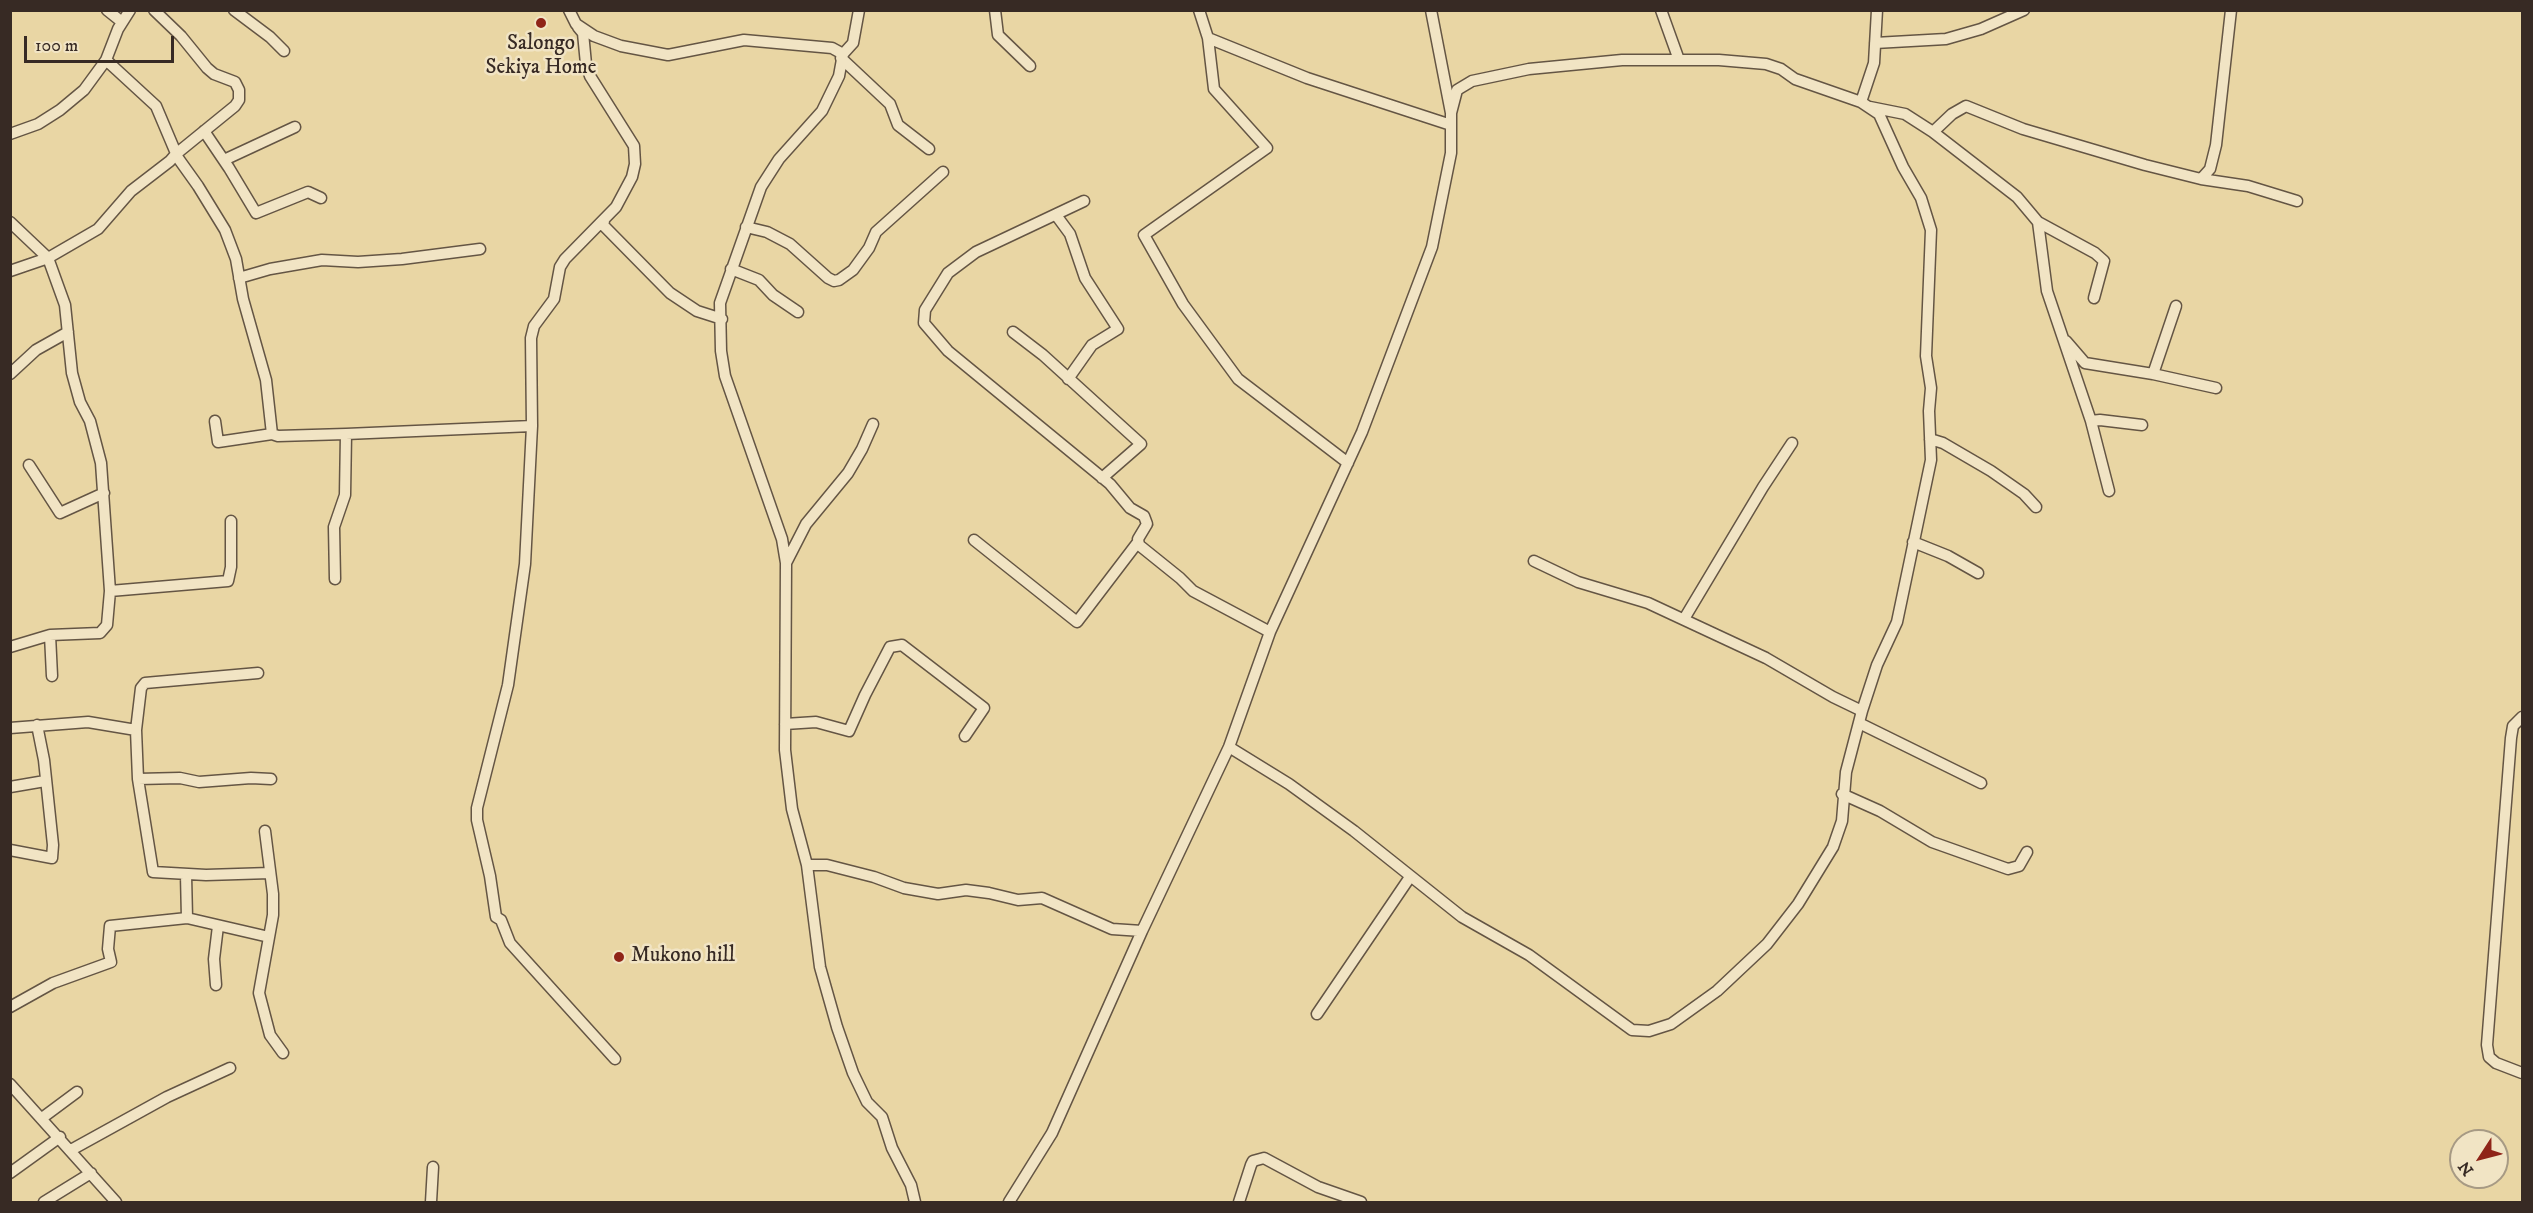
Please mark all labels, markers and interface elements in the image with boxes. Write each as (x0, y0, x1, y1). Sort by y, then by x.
marker: Salongo Sekiya Home (534, 16, 548, 30)
scale bar (27, 24, 177, 62)
place label: Salongo Sekiya Home (486, 32, 596, 82)
text: 100 m (35, 35, 78, 57)
place label: Mukono hill (631, 944, 735, 970)
marker: Mukono hill (612, 950, 626, 964)
north arrow (2449, 1129, 2509, 1189)
text: N (2454, 1157, 2478, 1180)

